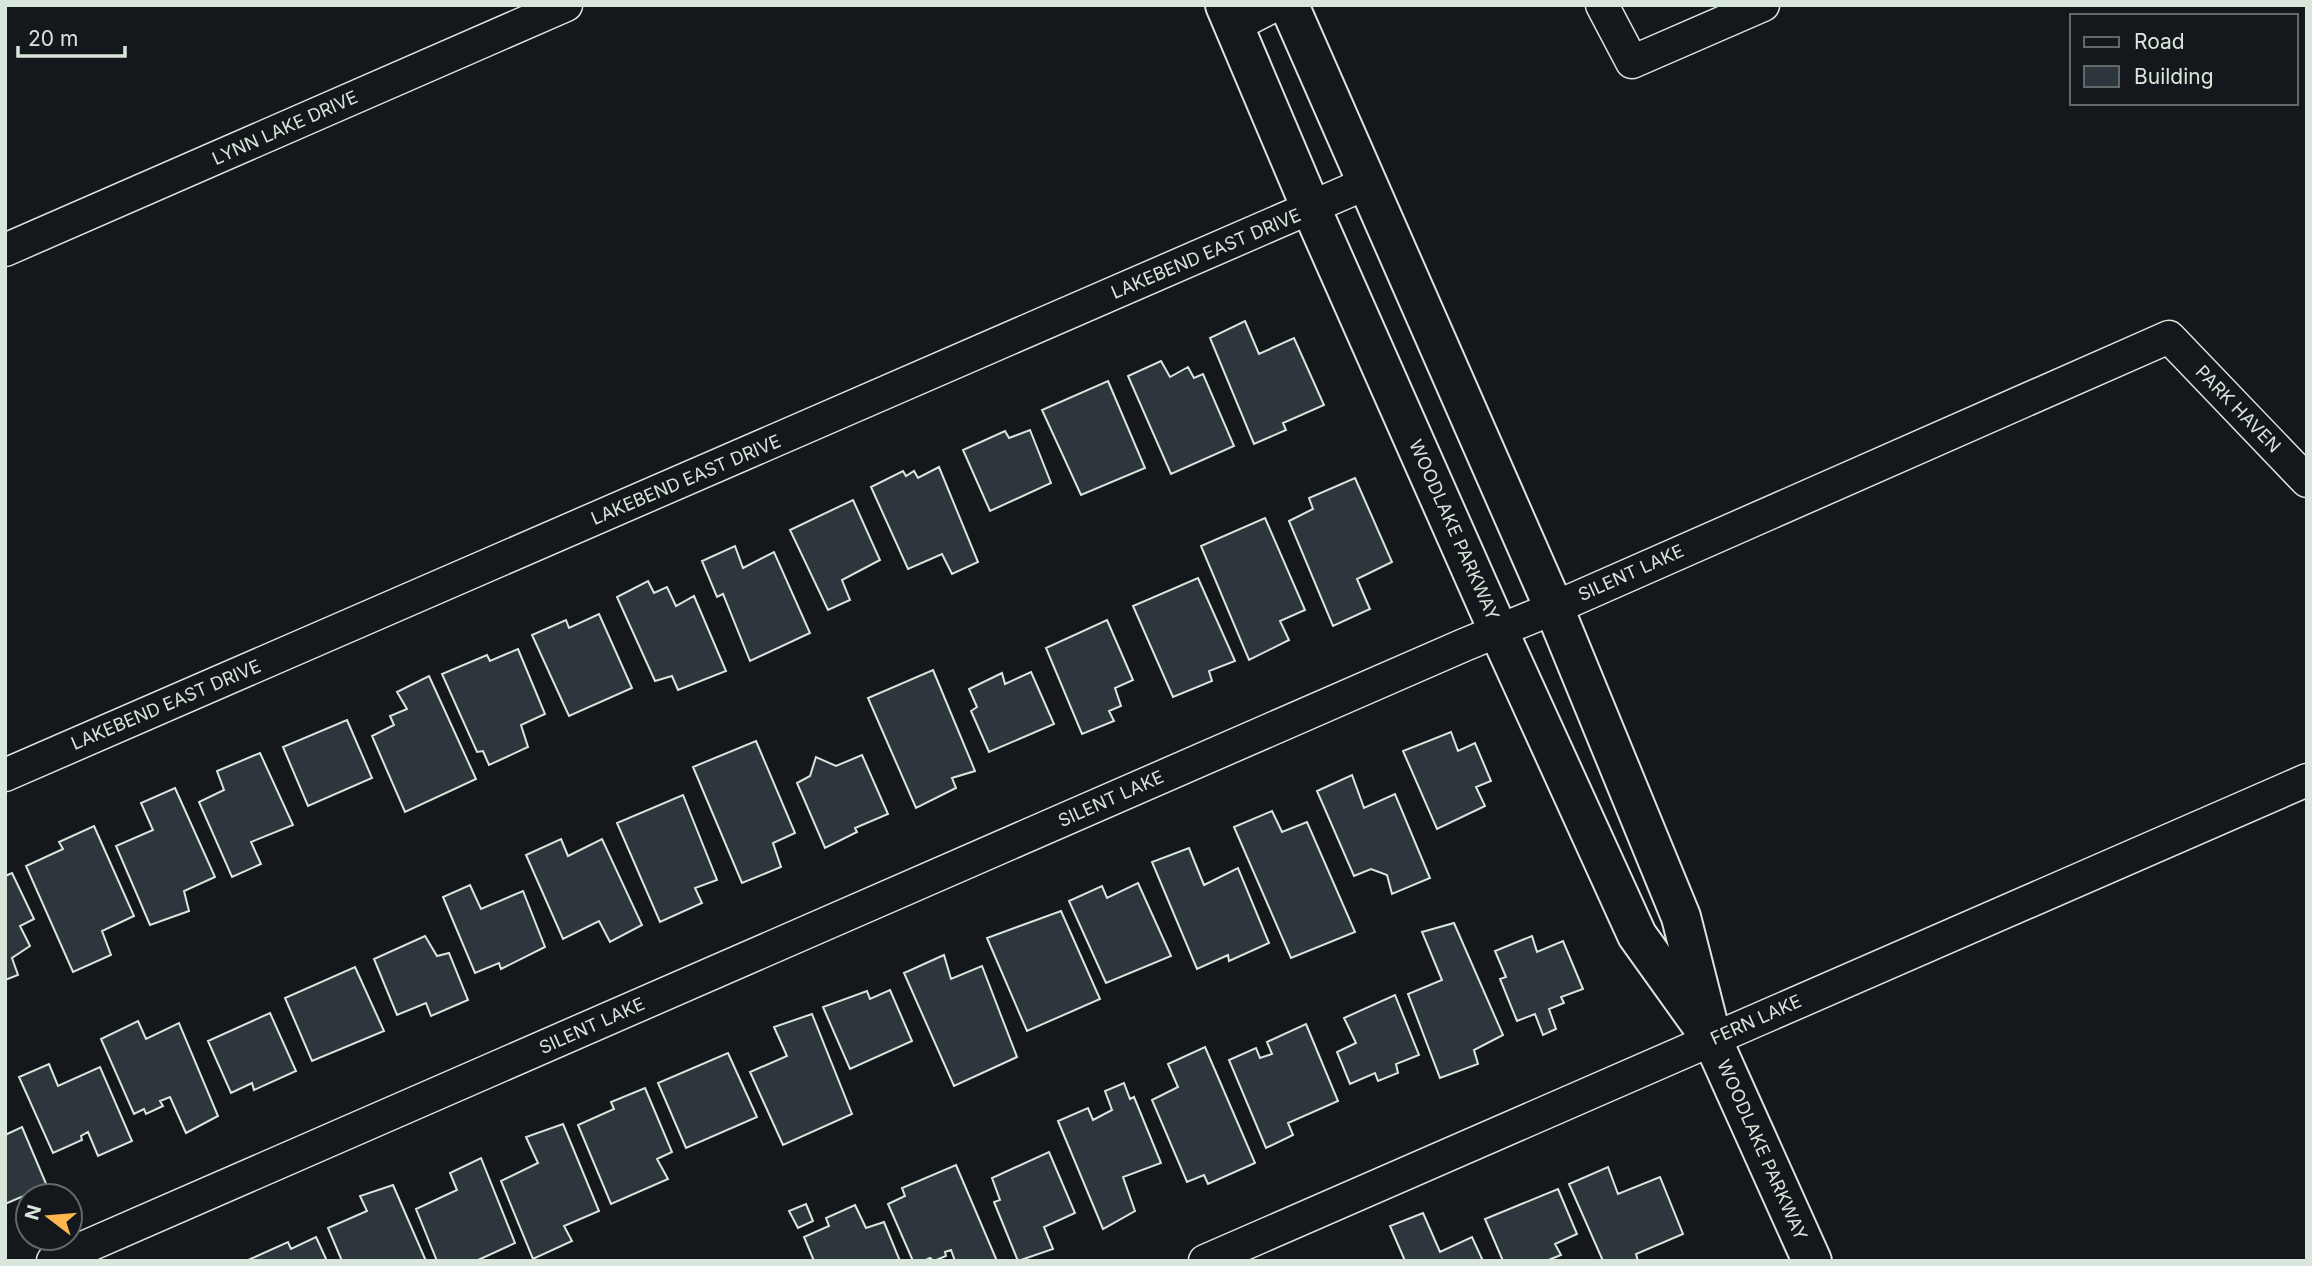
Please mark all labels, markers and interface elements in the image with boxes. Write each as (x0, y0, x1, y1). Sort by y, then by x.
scale bar (18, 14, 124, 58)
legend (2070, 14, 2298, 105)
text: 20 m (28, 26, 78, 51)
text: Road (2134, 29, 2185, 54)
text: Building (2134, 64, 2214, 89)
street label: LYNN LAKE DRIVE (209, 86, 361, 169)
street label: LAKEBEND EAST DRIVE (1108, 204, 1304, 303)
street label: PARK HAVEN (2192, 361, 2285, 456)
street label: LAKEBEND EAST DRIVE (588, 430, 784, 529)
street label: WOODLAKE PARKWAY (1405, 436, 1504, 623)
street label: SILENT LAKE (1575, 540, 1687, 605)
street label: LAKEBEND EAST DRIVE (68, 655, 264, 754)
street label: SILENT LAKE (1055, 766, 1167, 831)
street label: FERN LAKE (1707, 990, 1804, 1049)
street label: SILENT LAKE (536, 993, 648, 1058)
street label: WOODLAKE PARKWAY (1713, 1056, 1812, 1243)
north arrow (14, 1182, 84, 1252)
text: N (20, 1202, 46, 1223)

